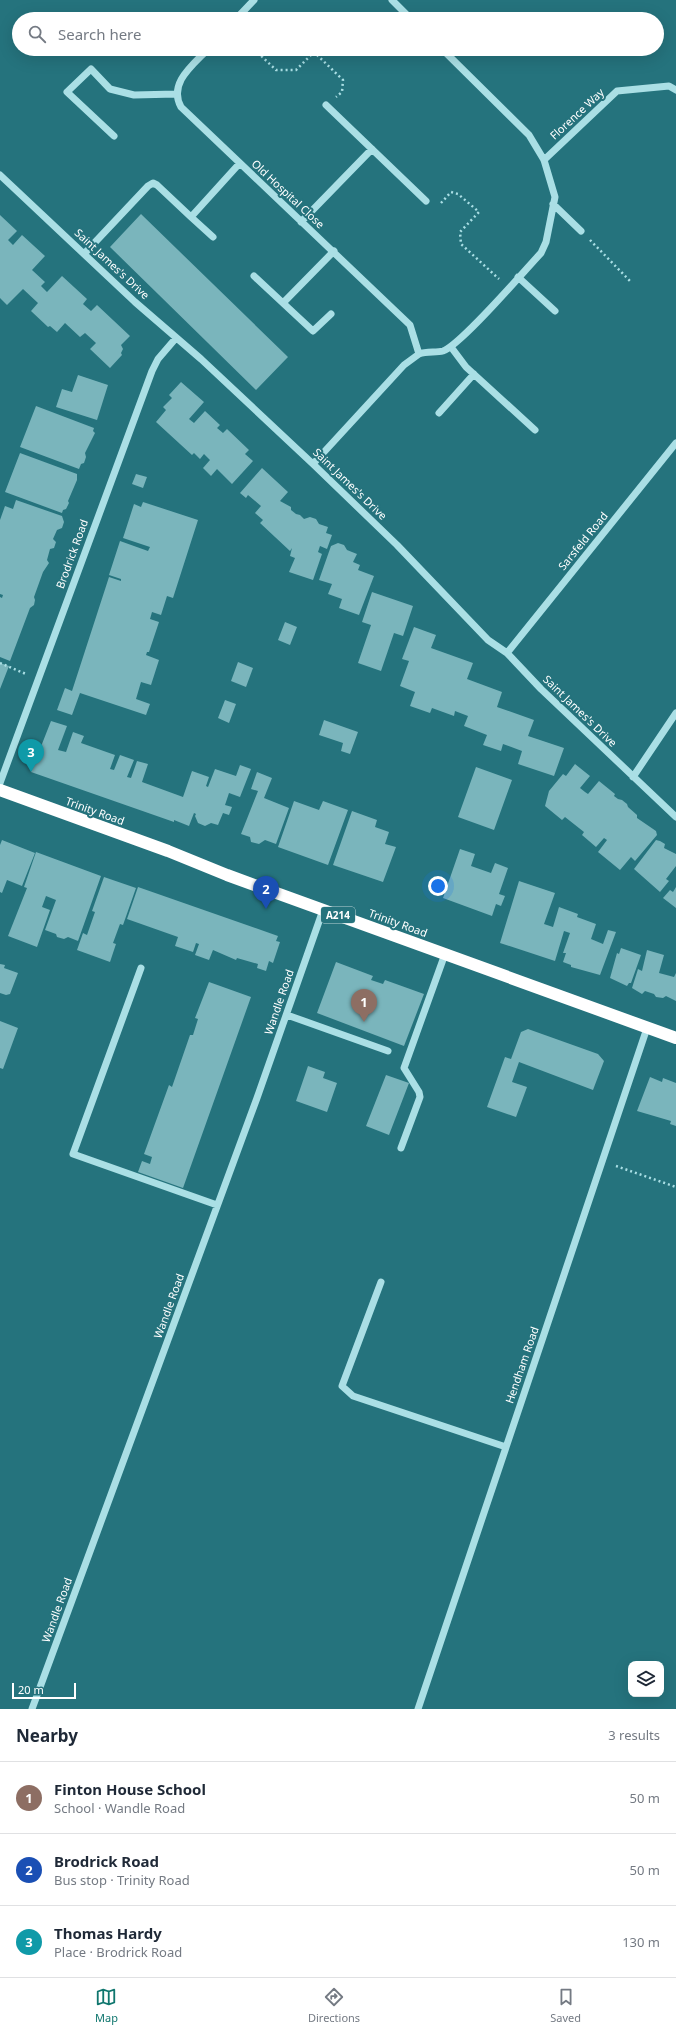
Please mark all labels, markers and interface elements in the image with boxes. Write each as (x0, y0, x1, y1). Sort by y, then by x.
search box (12, 12, 664, 56)
icon: search (26, 23, 48, 45)
text: Search here (58, 24, 141, 44)
street label: Florence Way (546, 84, 607, 143)
street label: Old Hospital Close (249, 156, 328, 231)
street label: Saint James's Drive (72, 225, 153, 302)
street label: Saint James's Drive (310, 445, 390, 523)
street label: Sarsfeld Road (554, 508, 611, 573)
street label: Brodrick Road (52, 517, 91, 591)
street label: Saint James's Drive (540, 672, 620, 750)
pin: 3 (18, 739, 44, 772)
street label: Trinity Road (64, 793, 127, 828)
pin: 2 (253, 876, 279, 909)
your location (428, 876, 448, 896)
street label: Trinity Road (367, 905, 430, 940)
road number: A214 (321, 907, 355, 923)
street label: Wandle Road (260, 967, 297, 1036)
pin: 1 (351, 989, 377, 1022)
street label: Wandle Road (150, 1271, 187, 1340)
street label: Hendham Road (501, 1324, 542, 1405)
street label: Wandle Road (38, 1575, 75, 1644)
map controls (628, 1661, 664, 1697)
button: layers (628, 1661, 664, 1697)
scale bar (12, 1681, 76, 1700)
text: 20 m (18, 1682, 44, 1697)
text: Nearby (16, 1724, 78, 1747)
text: 3 results (608, 1726, 660, 1744)
text: Finton House School (54, 1779, 206, 1799)
text: 1 (25, 1789, 33, 1807)
text: 50 m (630, 1789, 660, 1807)
text: School · Wandle Road (54, 1799, 185, 1817)
text: Brodrick Road (54, 1851, 159, 1871)
text: 2 (25, 1861, 33, 1879)
text: 50 m (630, 1861, 660, 1879)
text: Bus stop · Trinity Road (54, 1871, 190, 1889)
text: Thomas Hardy (54, 1923, 162, 1943)
text: 3 (25, 1933, 33, 1951)
text: 130 m (622, 1933, 660, 1951)
text: Place · Brodrick Road (54, 1943, 182, 1961)
tab: Map (95, 1986, 118, 2025)
tab: Directions (308, 1986, 360, 2025)
tab: Saved (550, 1986, 581, 2025)

